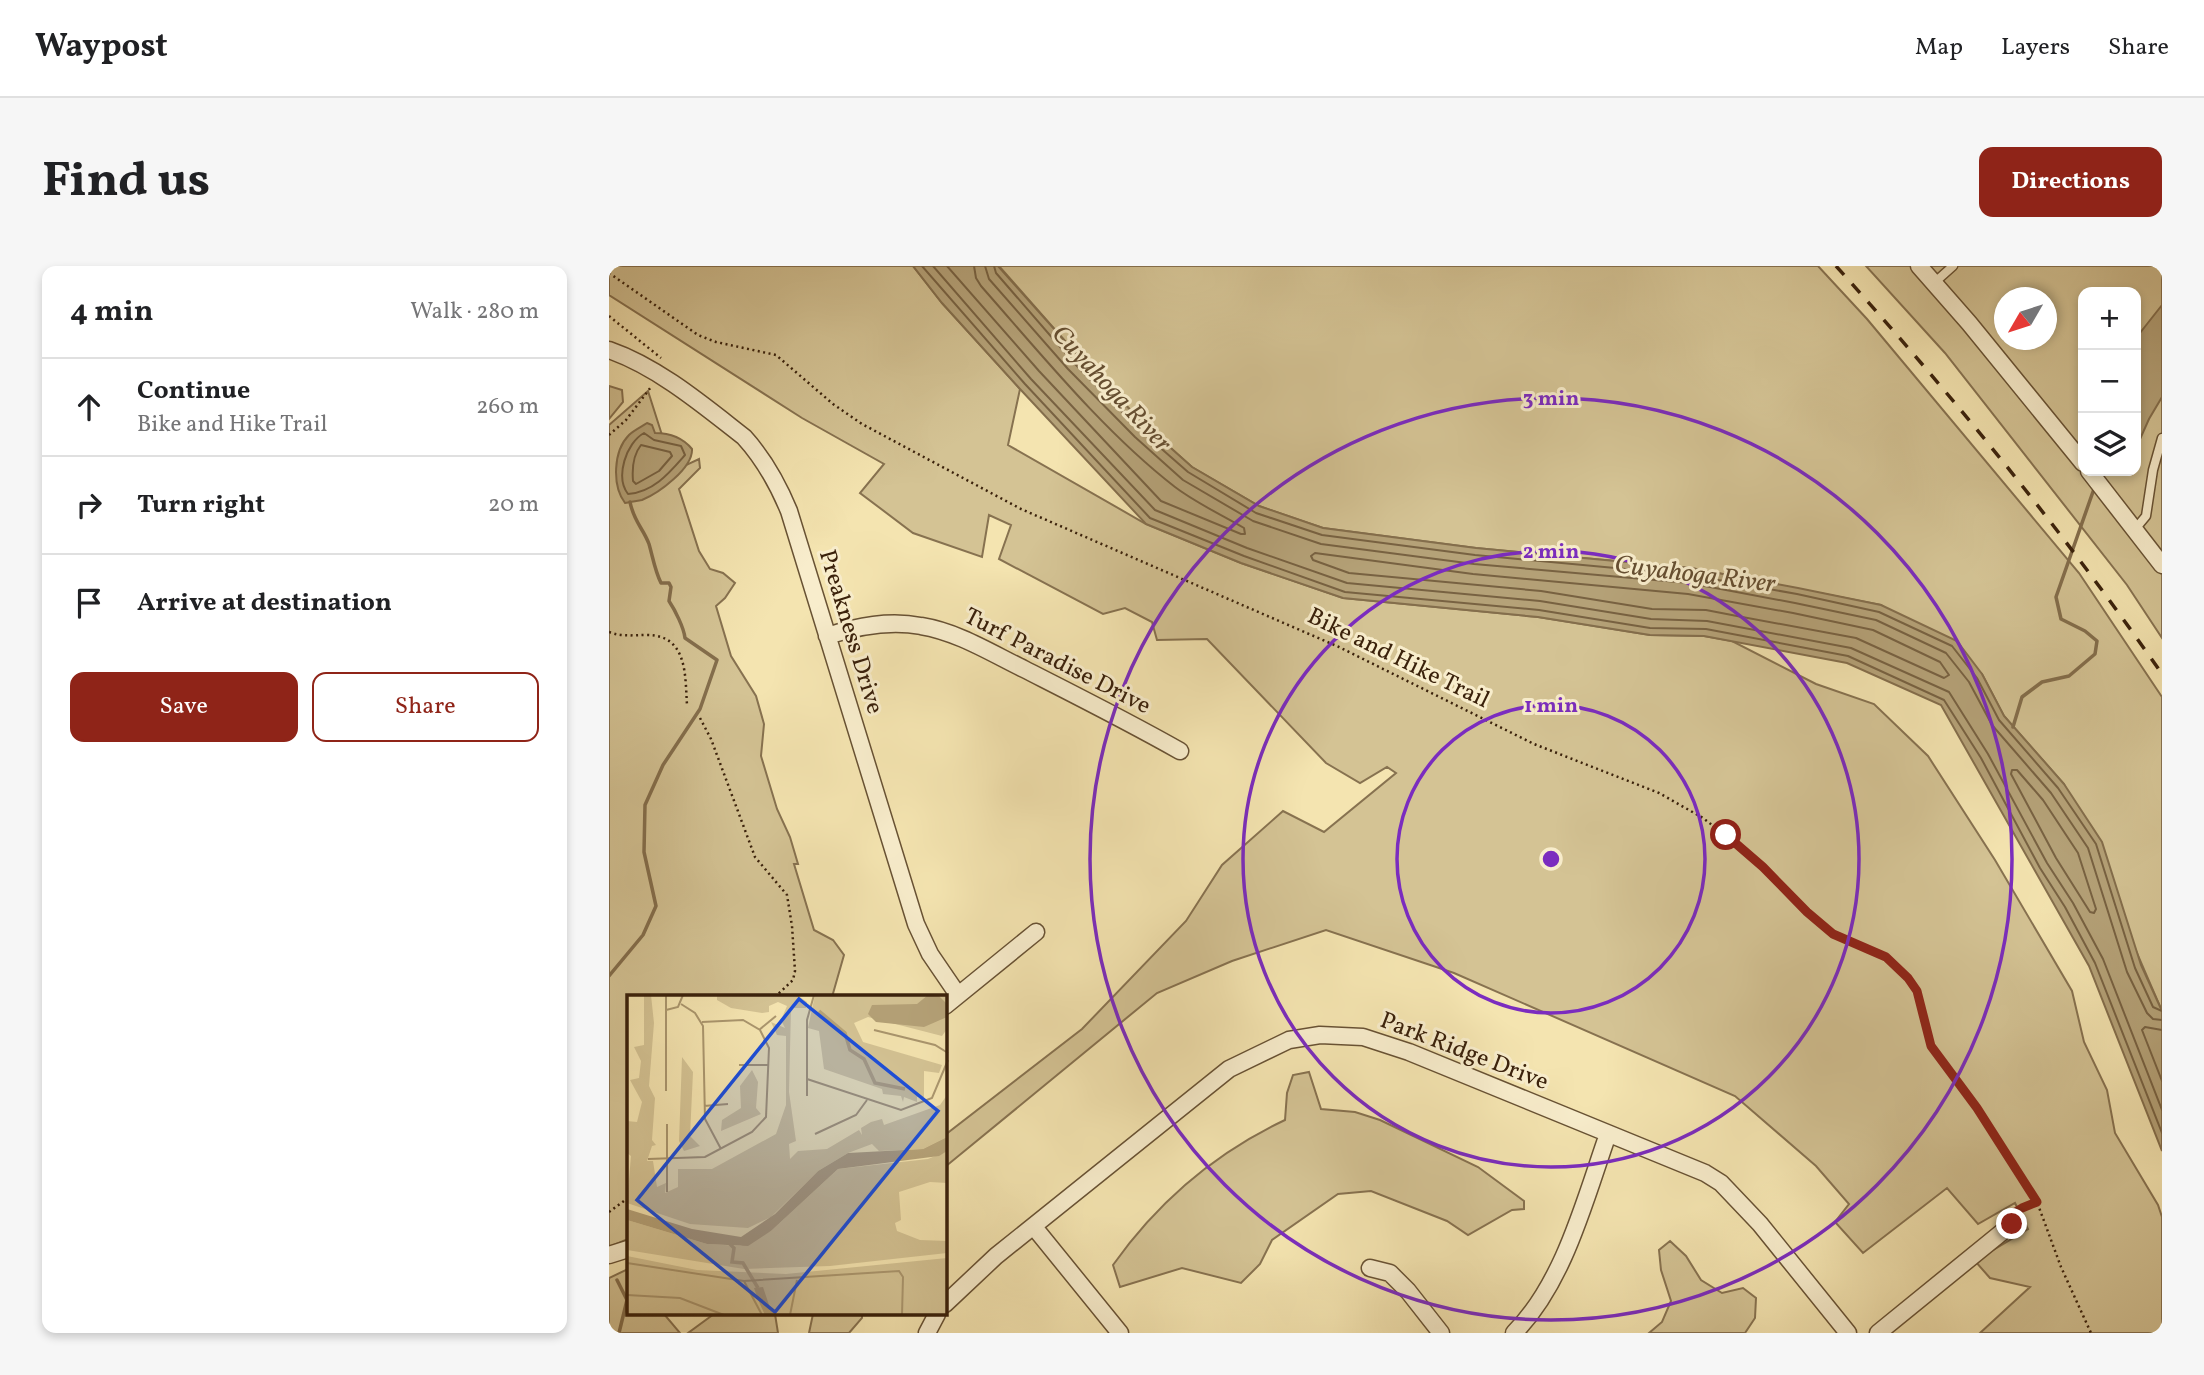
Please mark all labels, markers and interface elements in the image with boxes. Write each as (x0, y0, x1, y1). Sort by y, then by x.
text: Waypost (35, 25, 168, 71)
text: Map (1915, 31, 1963, 65)
text: Layers (2001, 31, 2070, 65)
text: Share (2108, 31, 2169, 65)
button: Directions (1979, 147, 2162, 217)
text: Find us (42, 148, 210, 217)
north arrow (1994, 287, 2057, 350)
map controls (2078, 287, 2141, 476)
button: + (2078, 287, 2141, 350)
text: 4 min (70, 291, 154, 333)
text: Walk · 280 m (410, 296, 539, 328)
water label: Cuyahoga River (1043, 317, 1180, 461)
button: − (2078, 350, 2141, 413)
text: Continue (137, 373, 250, 409)
text: 3 min (1523, 385, 1579, 414)
icon: ahead (70, 388, 108, 426)
text: 260 m (476, 391, 539, 423)
text: Bike and Hike Trail (137, 409, 327, 441)
button: layers (2078, 413, 2141, 476)
icon: right (70, 486, 108, 524)
text: Turn right (137, 487, 265, 523)
text: 20 m (488, 489, 539, 521)
text: 2 min (1523, 538, 1579, 567)
street label: Preakness Drive (809, 546, 891, 718)
water label: Cuyahoga River (1612, 547, 1778, 603)
icon: arrive (70, 584, 108, 622)
text: Arrive at destination (137, 585, 392, 621)
street label: Turf Paradise Drive (958, 600, 1156, 724)
street label: Bike and Hike Trail (1301, 600, 1495, 718)
button: Save (70, 672, 298, 742)
button: Share (312, 672, 539, 742)
text: 1 min (1524, 692, 1578, 721)
route start (1710, 819, 1741, 850)
centre of rings (1539, 847, 1563, 871)
inset map (627, 995, 947, 1316)
street label: Park Ridge Drive (1375, 1004, 1553, 1100)
route end (1996, 1208, 2027, 1239)

